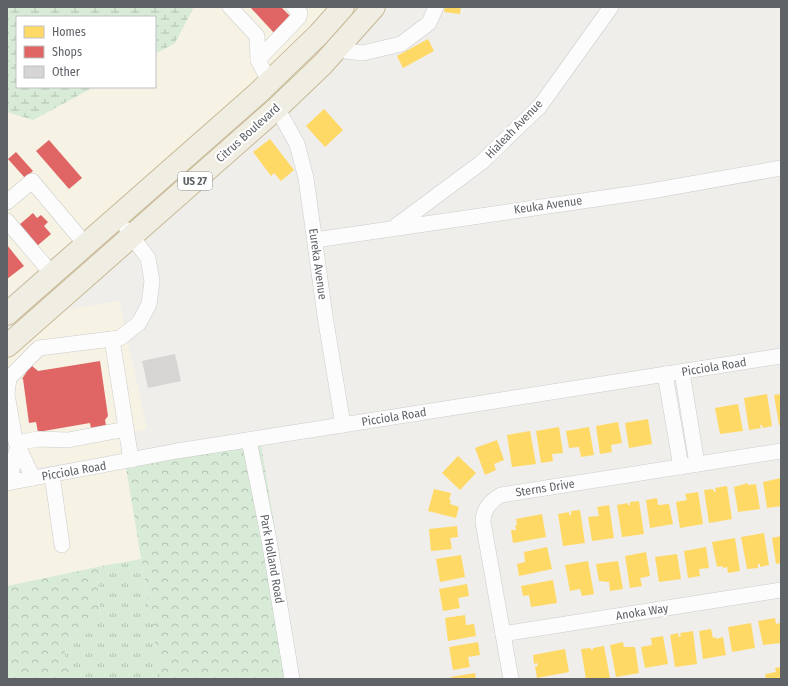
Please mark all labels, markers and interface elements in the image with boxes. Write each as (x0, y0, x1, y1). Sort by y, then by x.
legend (16, 16, 156, 88)
text: Homes (52, 25, 86, 39)
text: Shops (52, 45, 82, 59)
text: Other (52, 65, 81, 79)
street label: Hialeah Avenue (483, 97, 546, 161)
street label: Citrus Boulevard (213, 101, 283, 165)
road number: US 27 (178, 172, 212, 190)
street label: Keuka Avenue (513, 193, 583, 217)
street label: Eureka Avenue (306, 228, 330, 301)
street label: Picciola Road (681, 355, 747, 379)
street label: Picciola Road (361, 405, 427, 429)
street label: Picciola Road (41, 458, 107, 484)
street label: Sterns Drive (515, 476, 576, 500)
street label: Park Holland Road (257, 513, 287, 605)
street label: Anoka Way (615, 601, 670, 623)

